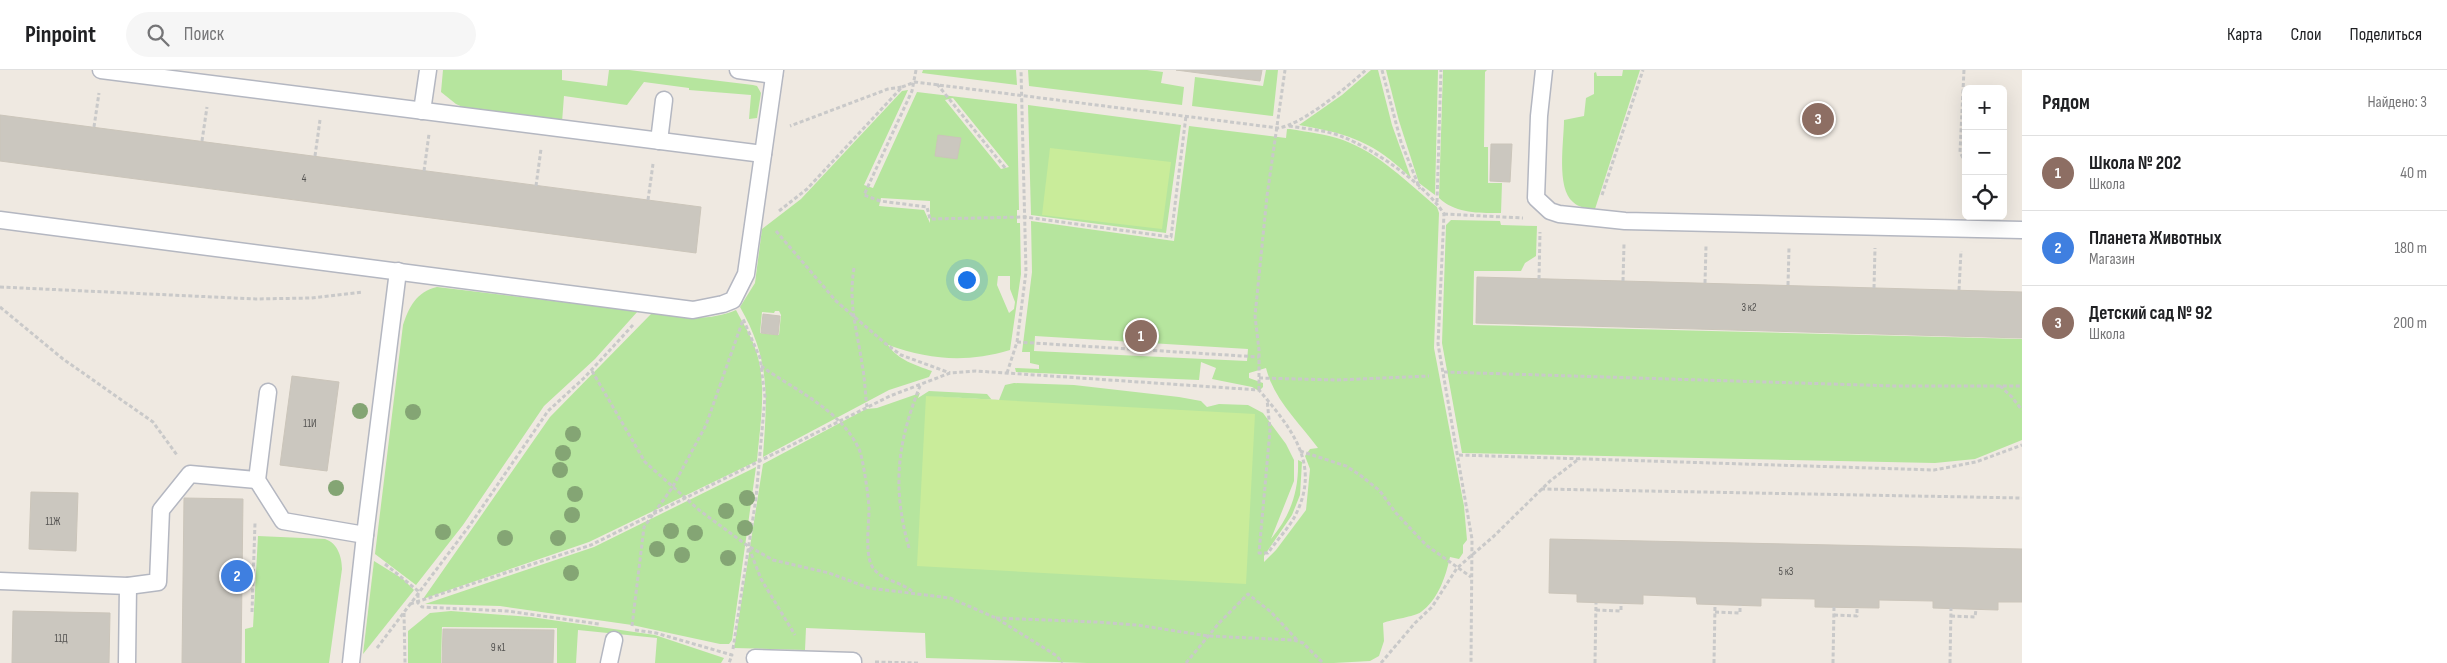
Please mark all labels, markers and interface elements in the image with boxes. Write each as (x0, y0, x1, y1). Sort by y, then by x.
search box (126, 12, 476, 57)
text: Pinpoint (25, 20, 96, 49)
icon: search (144, 21, 172, 49)
text: Поиск (184, 23, 224, 46)
text: Карта (2227, 24, 2263, 45)
text: Слои (2291, 24, 2322, 45)
text: Поделиться (2350, 24, 2422, 45)
map controls (1962, 85, 2007, 220)
button: + (1962, 85, 2007, 130)
text: Рядом (2042, 90, 2090, 115)
text: Найдено: 3 (2367, 93, 2427, 112)
pin: 3 (1802, 100, 1834, 138)
button: − (1962, 130, 2007, 175)
text: Школа № 202 (2089, 152, 2181, 175)
text: 1 (2055, 164, 2061, 183)
text: 40 m (2400, 164, 2427, 183)
house number: 4 (302, 172, 307, 185)
button: locate (1962, 175, 2007, 220)
text: Школа (2089, 175, 2125, 194)
text: Планета Животных (2089, 227, 2222, 250)
text: 2 (2054, 239, 2062, 258)
text: 180 m (2394, 239, 2427, 258)
text: Магазин (2089, 250, 2135, 269)
your location (954, 267, 980, 293)
house number: 3 к2 (1741, 301, 1757, 314)
text: Детский сад № 92 (2089, 302, 2212, 325)
text: 3 (2054, 314, 2062, 333)
text: 200 m (2393, 314, 2427, 333)
pin: 1 (1125, 317, 1157, 355)
text: Школа (2089, 325, 2125, 344)
house number: 11И (303, 417, 317, 430)
house number: 11Ж (45, 515, 61, 528)
pin: 2 (221, 557, 253, 595)
house number: 5 к3 (1779, 565, 1794, 578)
house number: 11Д (54, 632, 68, 645)
house number: 9 к1 (491, 641, 505, 654)

